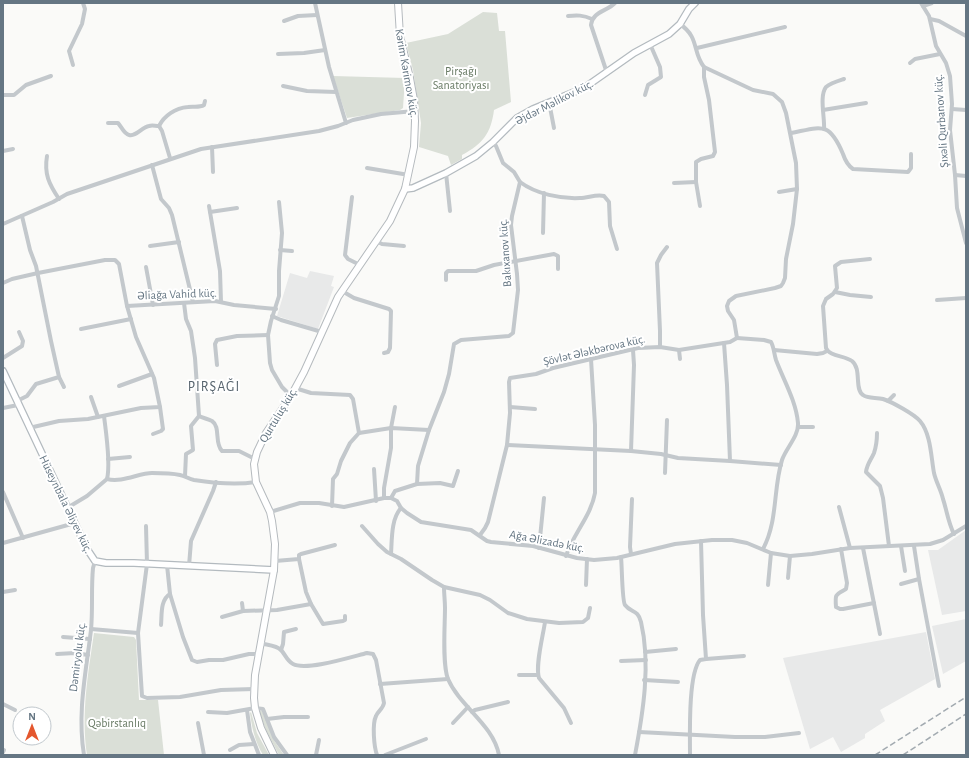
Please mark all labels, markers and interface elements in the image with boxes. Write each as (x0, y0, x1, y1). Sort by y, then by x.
street label: Kərim Kərimov küç. (393, 28, 421, 118)
park label: Pirşağı Sanatoriyası (433, 65, 489, 92)
street label: Şıxəli Qurbanov küç. (932, 74, 951, 168)
street label: Əjdər Məlikov küç. (513, 77, 595, 128)
street label: Bakıxanov küç. (497, 219, 513, 287)
street label: Əliağa Vahid küç. (137, 287, 217, 301)
street label: Şövlət Ələkbərova küç. (542, 332, 646, 368)
district label: PIRŞAĞI (188, 378, 240, 394)
street label: Qurtuluş küç. (257, 386, 300, 445)
street label: Hüseynbala Əliyev küç. (36, 453, 95, 555)
street label: Ağa Əlizadə küç. (508, 528, 586, 554)
street label: Dəmiryolu küç. (67, 621, 88, 693)
north arrow (12, 706, 52, 746)
text: N (28, 711, 36, 722)
park label: Qəbirstanlıq (88, 717, 146, 730)

